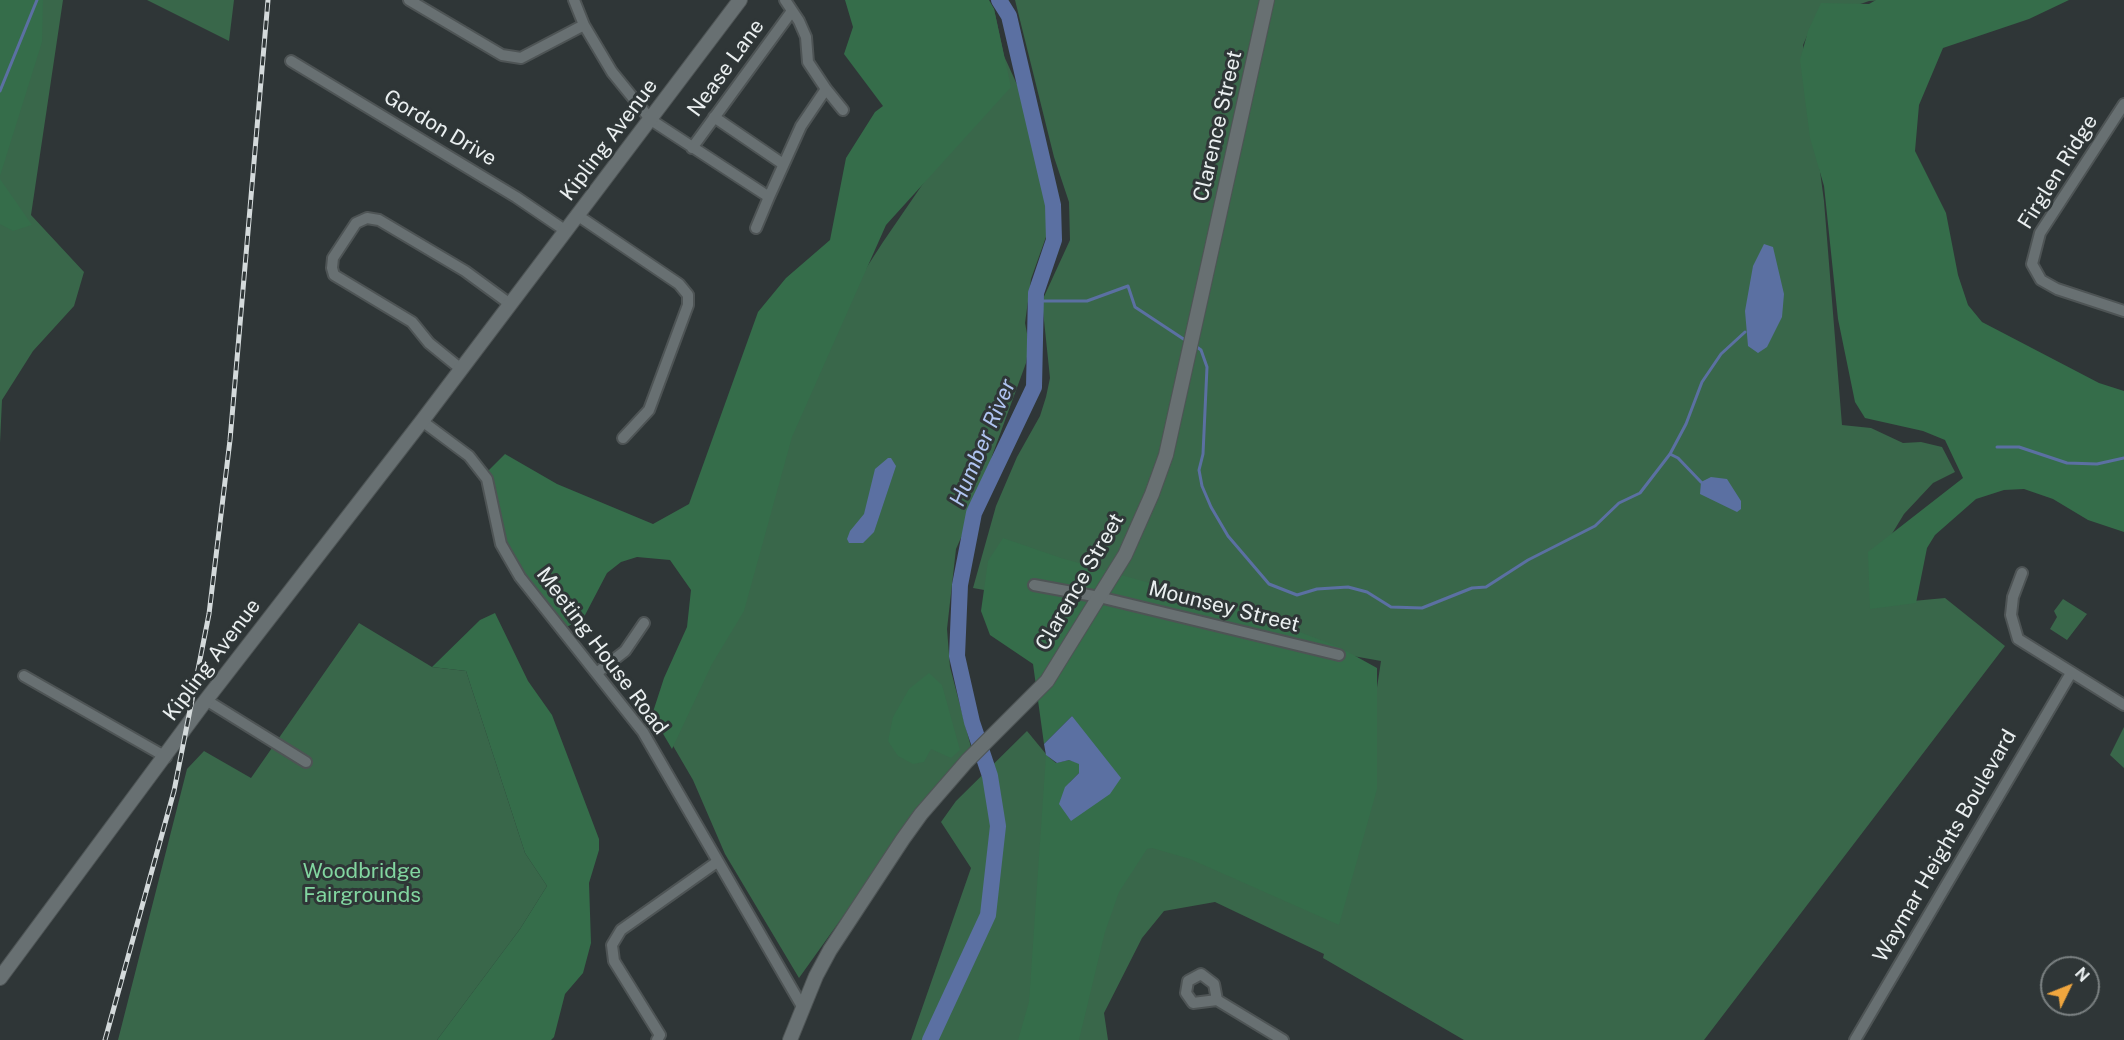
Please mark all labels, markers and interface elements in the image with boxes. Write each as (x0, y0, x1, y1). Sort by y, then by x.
street label: Nease Lane (682, 14, 770, 122)
street label: Clarence Street (1188, 48, 1248, 204)
street label: Kipling Avenue (555, 74, 663, 206)
street label: Gordon Drive (379, 84, 501, 172)
street label: Firglen Ridge (2013, 110, 2103, 234)
water label: Humber River (944, 375, 1022, 511)
street label: Clarence Street (1031, 509, 1129, 655)
street label: Meeting House Road (531, 562, 673, 740)
street label: Mounsey Street (1146, 576, 1302, 638)
street label: Kipling Avenue (158, 594, 266, 726)
street label: Waymar Heights Boulevard (1868, 725, 2022, 967)
park label: Woodbridge Fairgrounds (303, 859, 421, 909)
north arrow (2040, 956, 2100, 1016)
text: N (2071, 964, 2093, 986)

